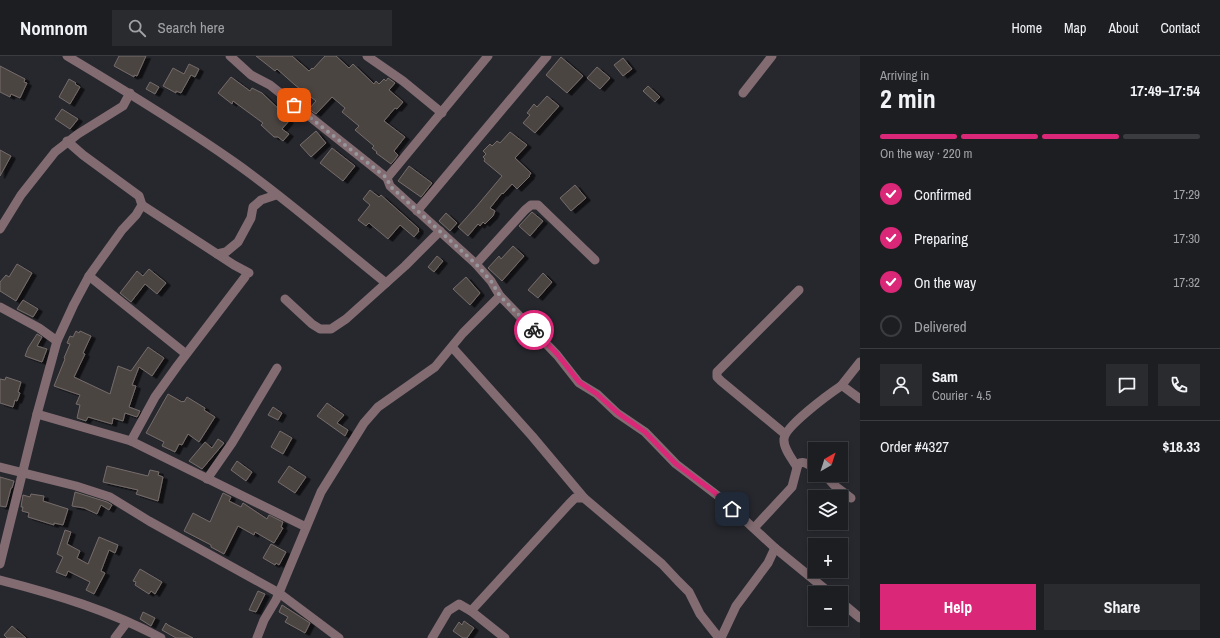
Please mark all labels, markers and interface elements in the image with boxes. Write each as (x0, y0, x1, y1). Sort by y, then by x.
search box (112, 10, 392, 46)
text: Nomnom (20, 15, 88, 41)
icon: search (126, 17, 148, 39)
text: Search here (158, 17, 225, 38)
text: Home (1011, 19, 1042, 37)
text: Map (1064, 19, 1086, 37)
text: About (1108, 19, 1138, 37)
text: Contact (1160, 19, 1200, 37)
text: Arriving in (880, 67, 929, 84)
text: 17:49–17:54 (1130, 80, 1200, 101)
text: 2 min (880, 81, 936, 116)
pin (277, 88, 311, 122)
icon: bag (283, 94, 305, 116)
text: On the way · 220 m (880, 145, 972, 162)
icon: check (880, 183, 902, 205)
text: Confirmed (914, 184, 971, 205)
text: 17:29 (1173, 186, 1200, 203)
icon: check (880, 227, 902, 249)
text: Preparing (914, 228, 968, 249)
text: 17:30 (1173, 230, 1200, 247)
icon: check (880, 271, 902, 293)
text: On the way (914, 272, 976, 293)
text: 17:32 (1173, 274, 1200, 291)
courier (514, 310, 554, 350)
text: Delivered (914, 316, 967, 337)
icon: bike (523, 319, 545, 341)
button: person (880, 364, 922, 406)
button: chat (1106, 364, 1148, 406)
button: phone (1158, 364, 1200, 406)
text: Sam (932, 366, 958, 387)
text: Courier · 4.5 (932, 387, 991, 404)
text: Order #4327 (880, 436, 949, 457)
text: $18.33 (1162, 436, 1200, 457)
north arrow (808, 442, 848, 482)
map controls (808, 442, 848, 626)
button: layers (808, 490, 848, 530)
pin (715, 492, 749, 526)
icon: home (721, 498, 743, 520)
button: + (808, 538, 848, 578)
button: Help (880, 584, 1036, 630)
button: Share (1044, 584, 1200, 630)
button: − (808, 586, 848, 626)

